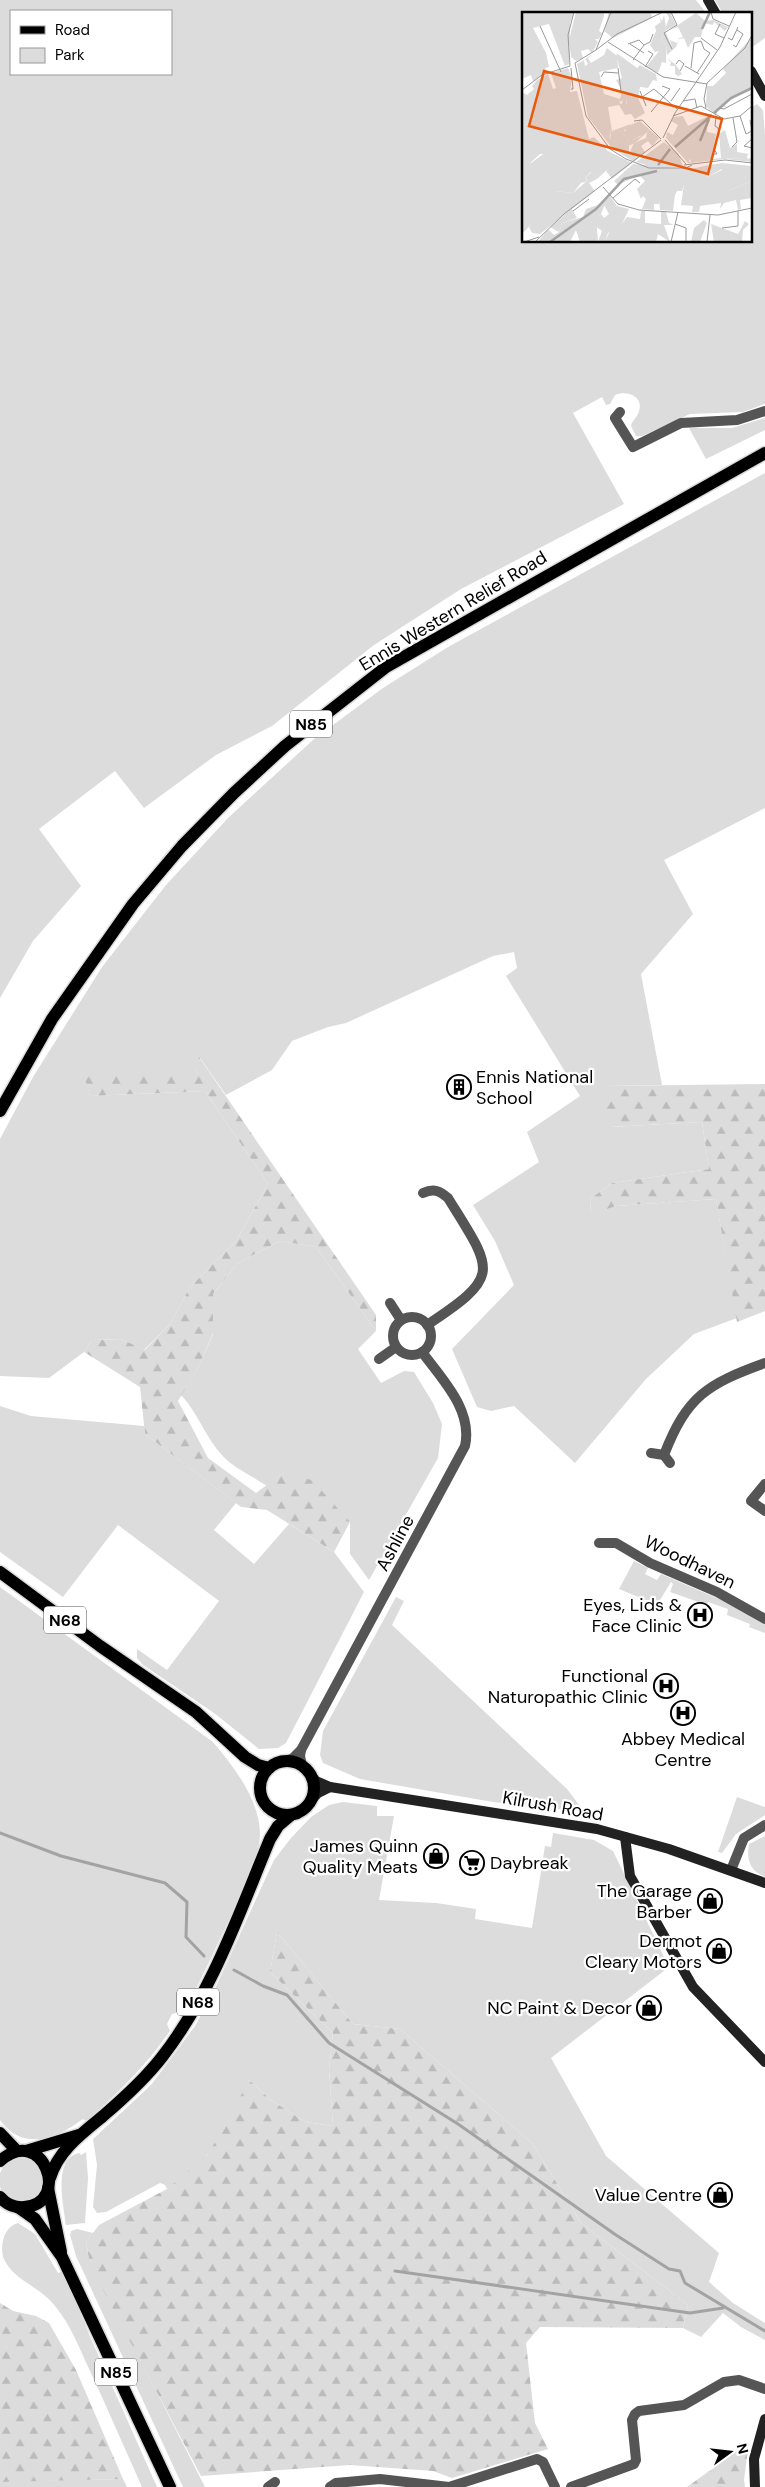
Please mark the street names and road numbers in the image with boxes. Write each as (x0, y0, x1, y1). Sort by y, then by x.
street label: Ennis Western Relief Road (355, 545, 551, 677)
road number: N85 (290, 711, 332, 738)
street label: Ashline (370, 1511, 420, 1575)
street label: Woodhaven (640, 1530, 740, 1594)
road number: N68 (44, 1606, 86, 1634)
street label: Kilrush Road (501, 1785, 605, 1827)
road number: N68 (177, 1988, 219, 2015)
road number: N85 (95, 2358, 137, 2386)

